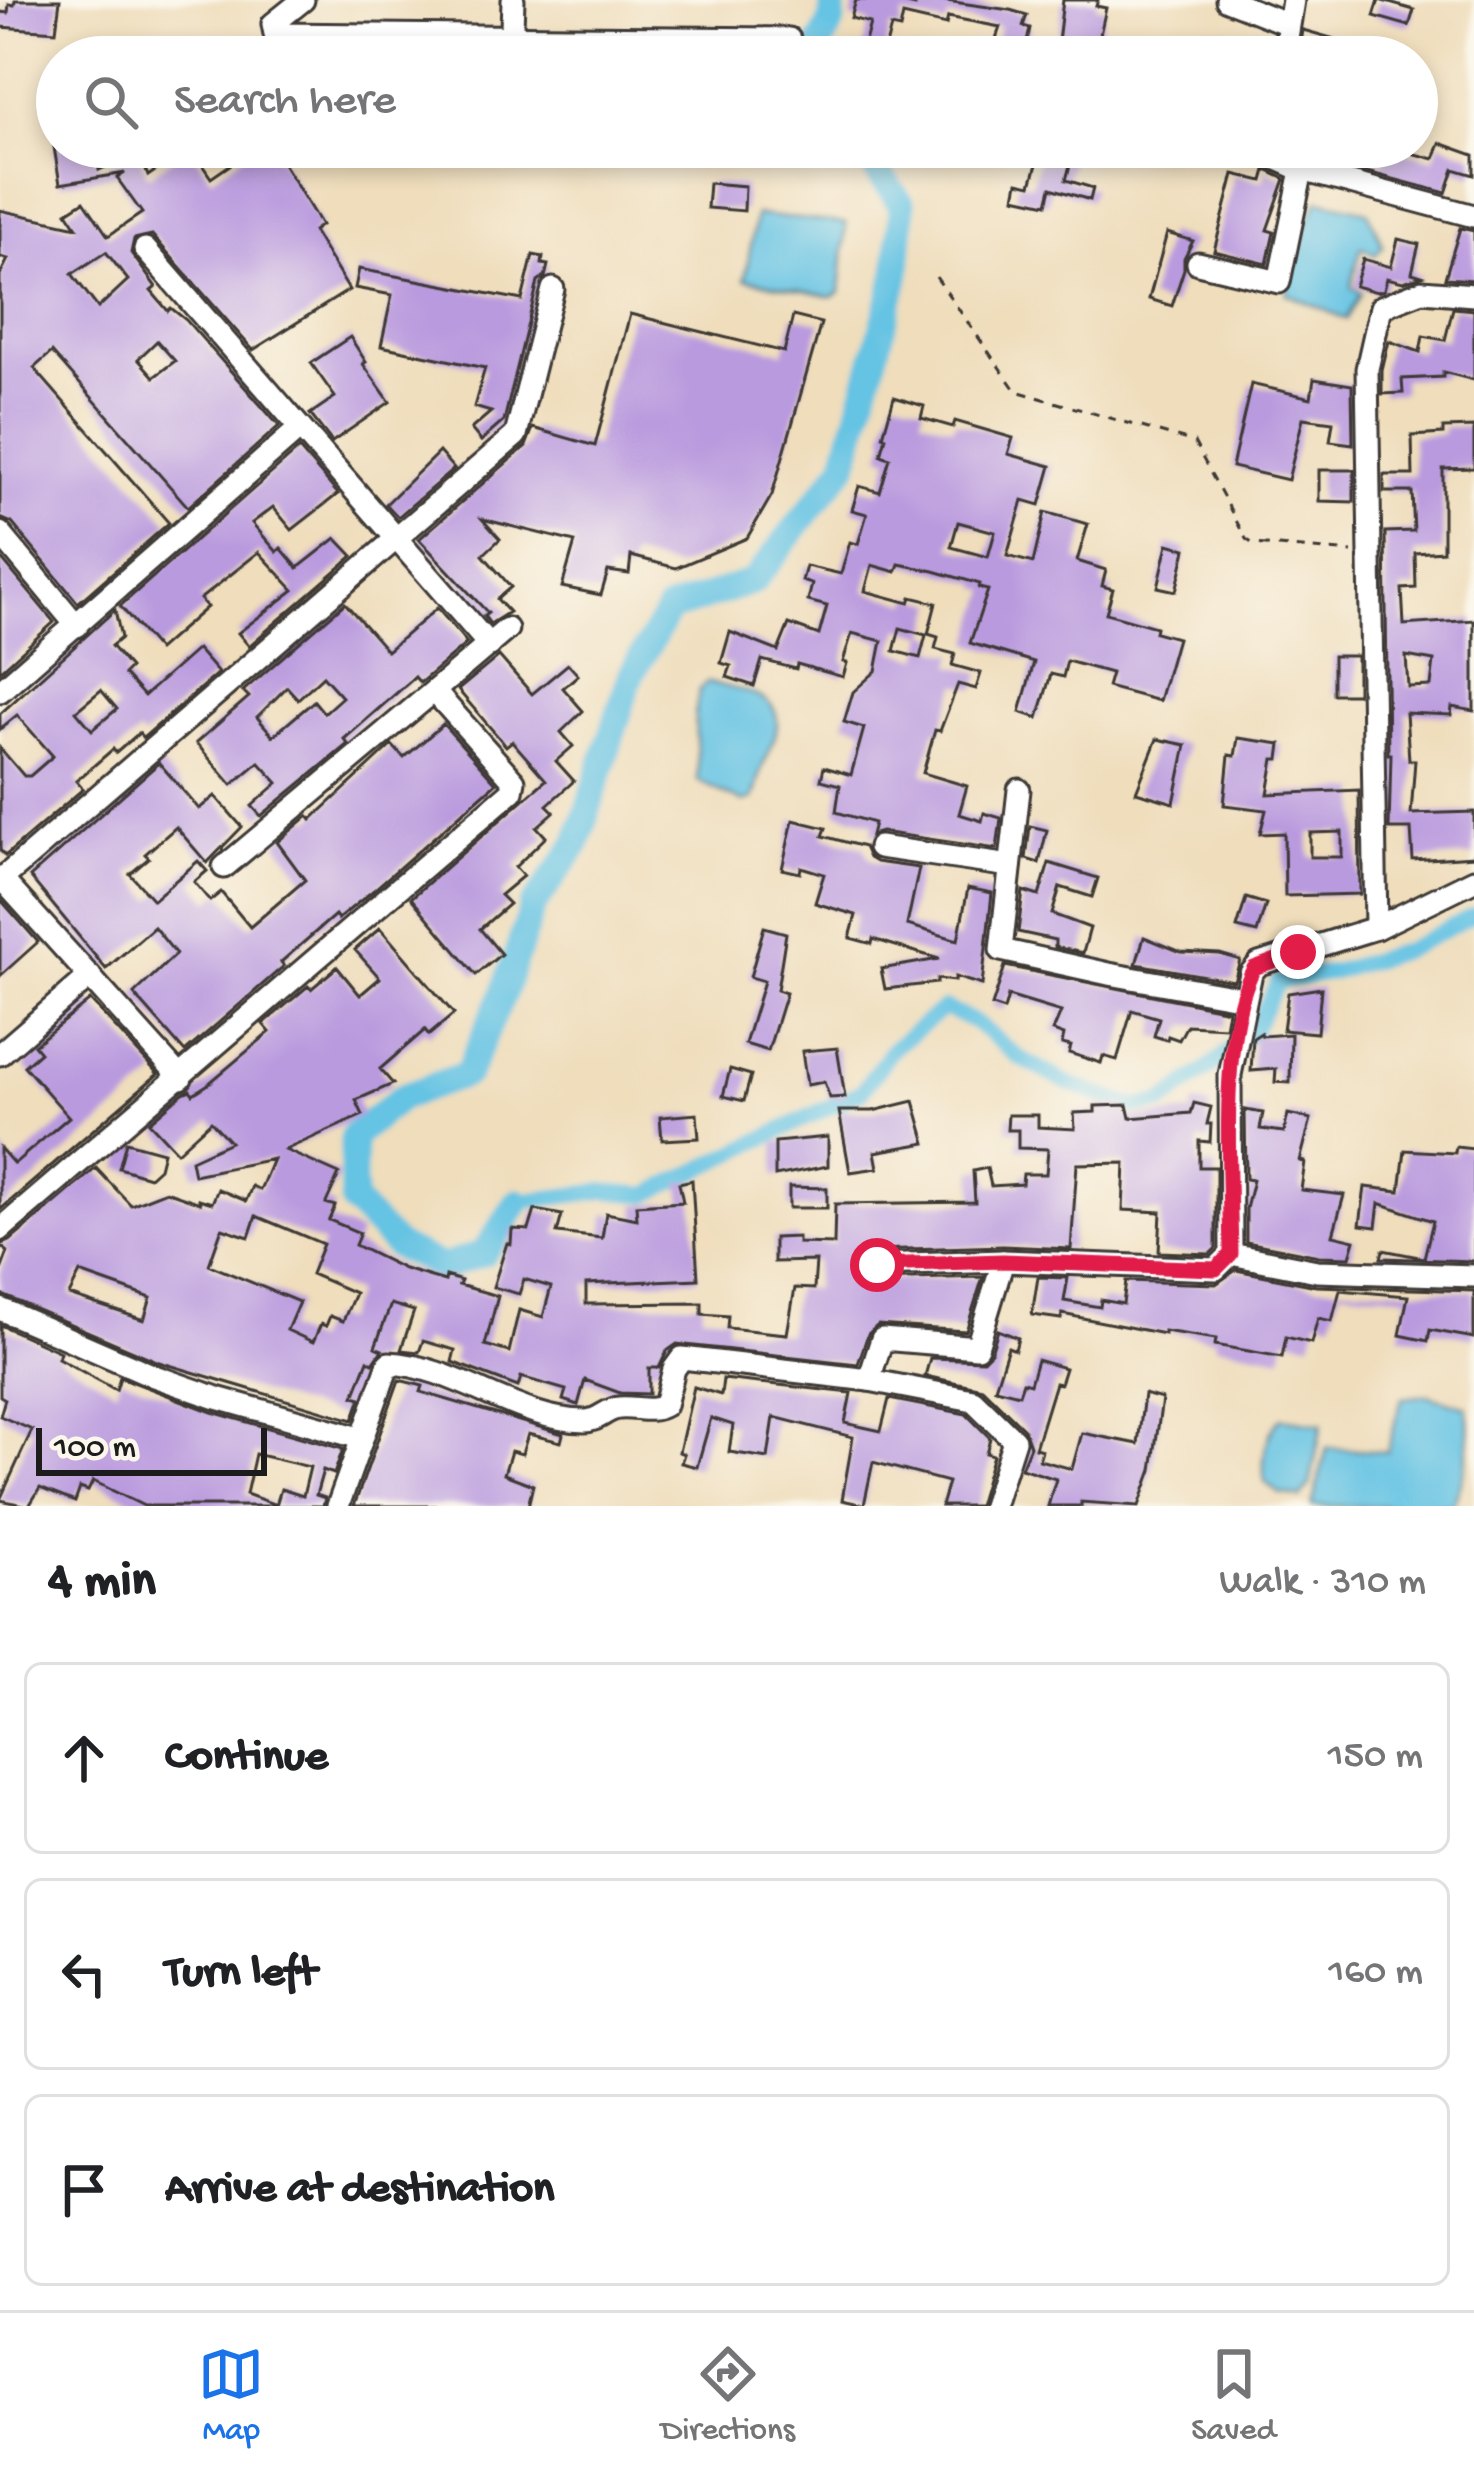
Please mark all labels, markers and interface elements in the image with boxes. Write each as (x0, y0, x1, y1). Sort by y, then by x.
search box (36, 36, 1438, 168)
icon: search (78, 69, 144, 135)
text: Search here (174, 76, 396, 129)
route end (1271, 925, 1325, 979)
route start (850, 1238, 904, 1292)
scale bar (36, 1422, 267, 1475)
text: 100 m (54, 1430, 136, 1468)
text: 4 min (48, 1554, 156, 1614)
text: Walk · 310 m (1219, 1561, 1426, 1607)
icon: ahead (51, 1725, 117, 1791)
text: Continue (165, 1732, 328, 1785)
text: 150 m (1328, 1735, 1423, 1781)
icon: left (51, 1941, 117, 2007)
text: Turn left (165, 1948, 317, 2001)
text: 160 m (1328, 1951, 1423, 1997)
icon: arrive (51, 2157, 117, 2223)
text: Arrive at destination (165, 2164, 554, 2217)
tab: Map (198, 2341, 264, 2451)
tab: Directions (661, 2341, 795, 2451)
tab: Saved (1191, 2341, 1276, 2451)

